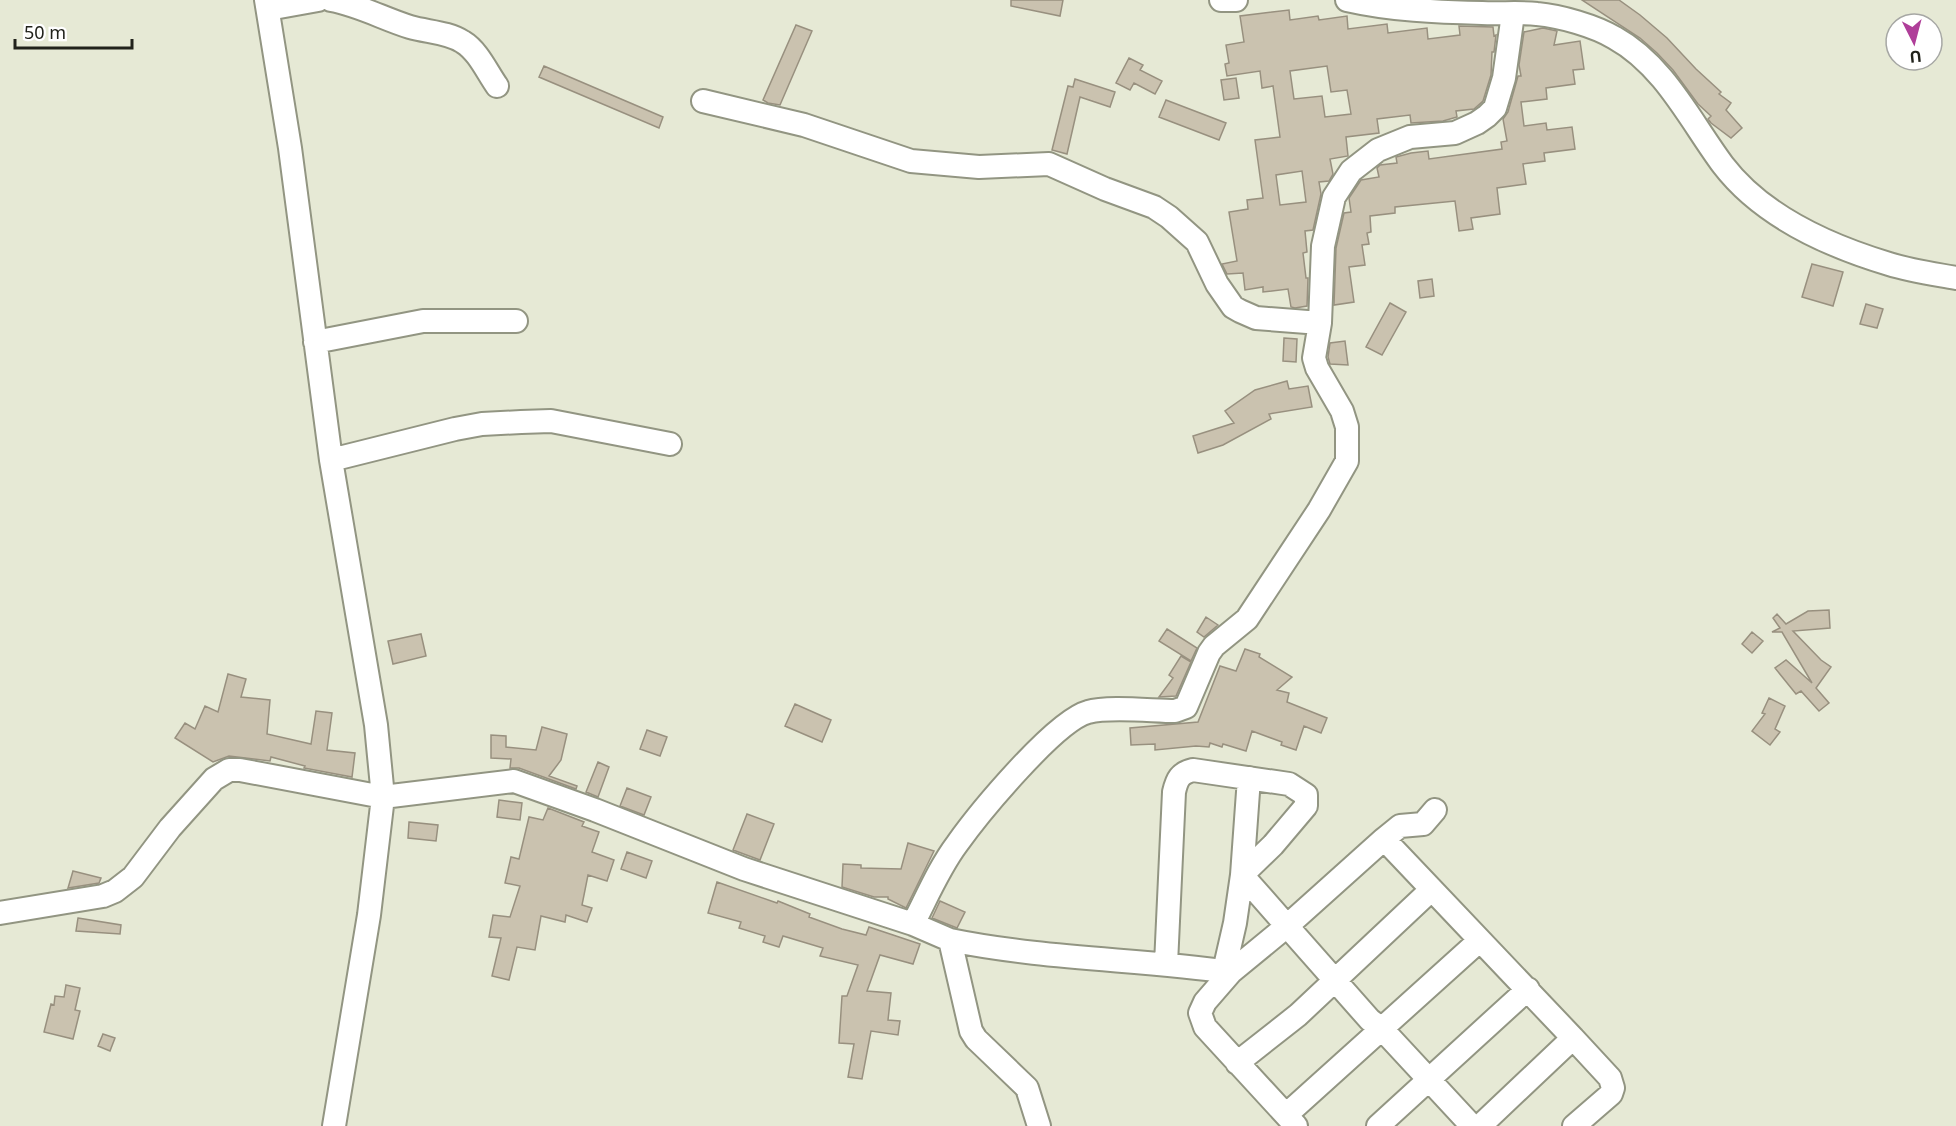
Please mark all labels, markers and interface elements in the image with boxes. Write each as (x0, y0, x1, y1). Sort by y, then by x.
scale bar (15, 12, 132, 50)
north arrow (1884, 12, 1944, 72)
text: 50 m (24, 20, 66, 44)
text: U (1908, 45, 1923, 68)

